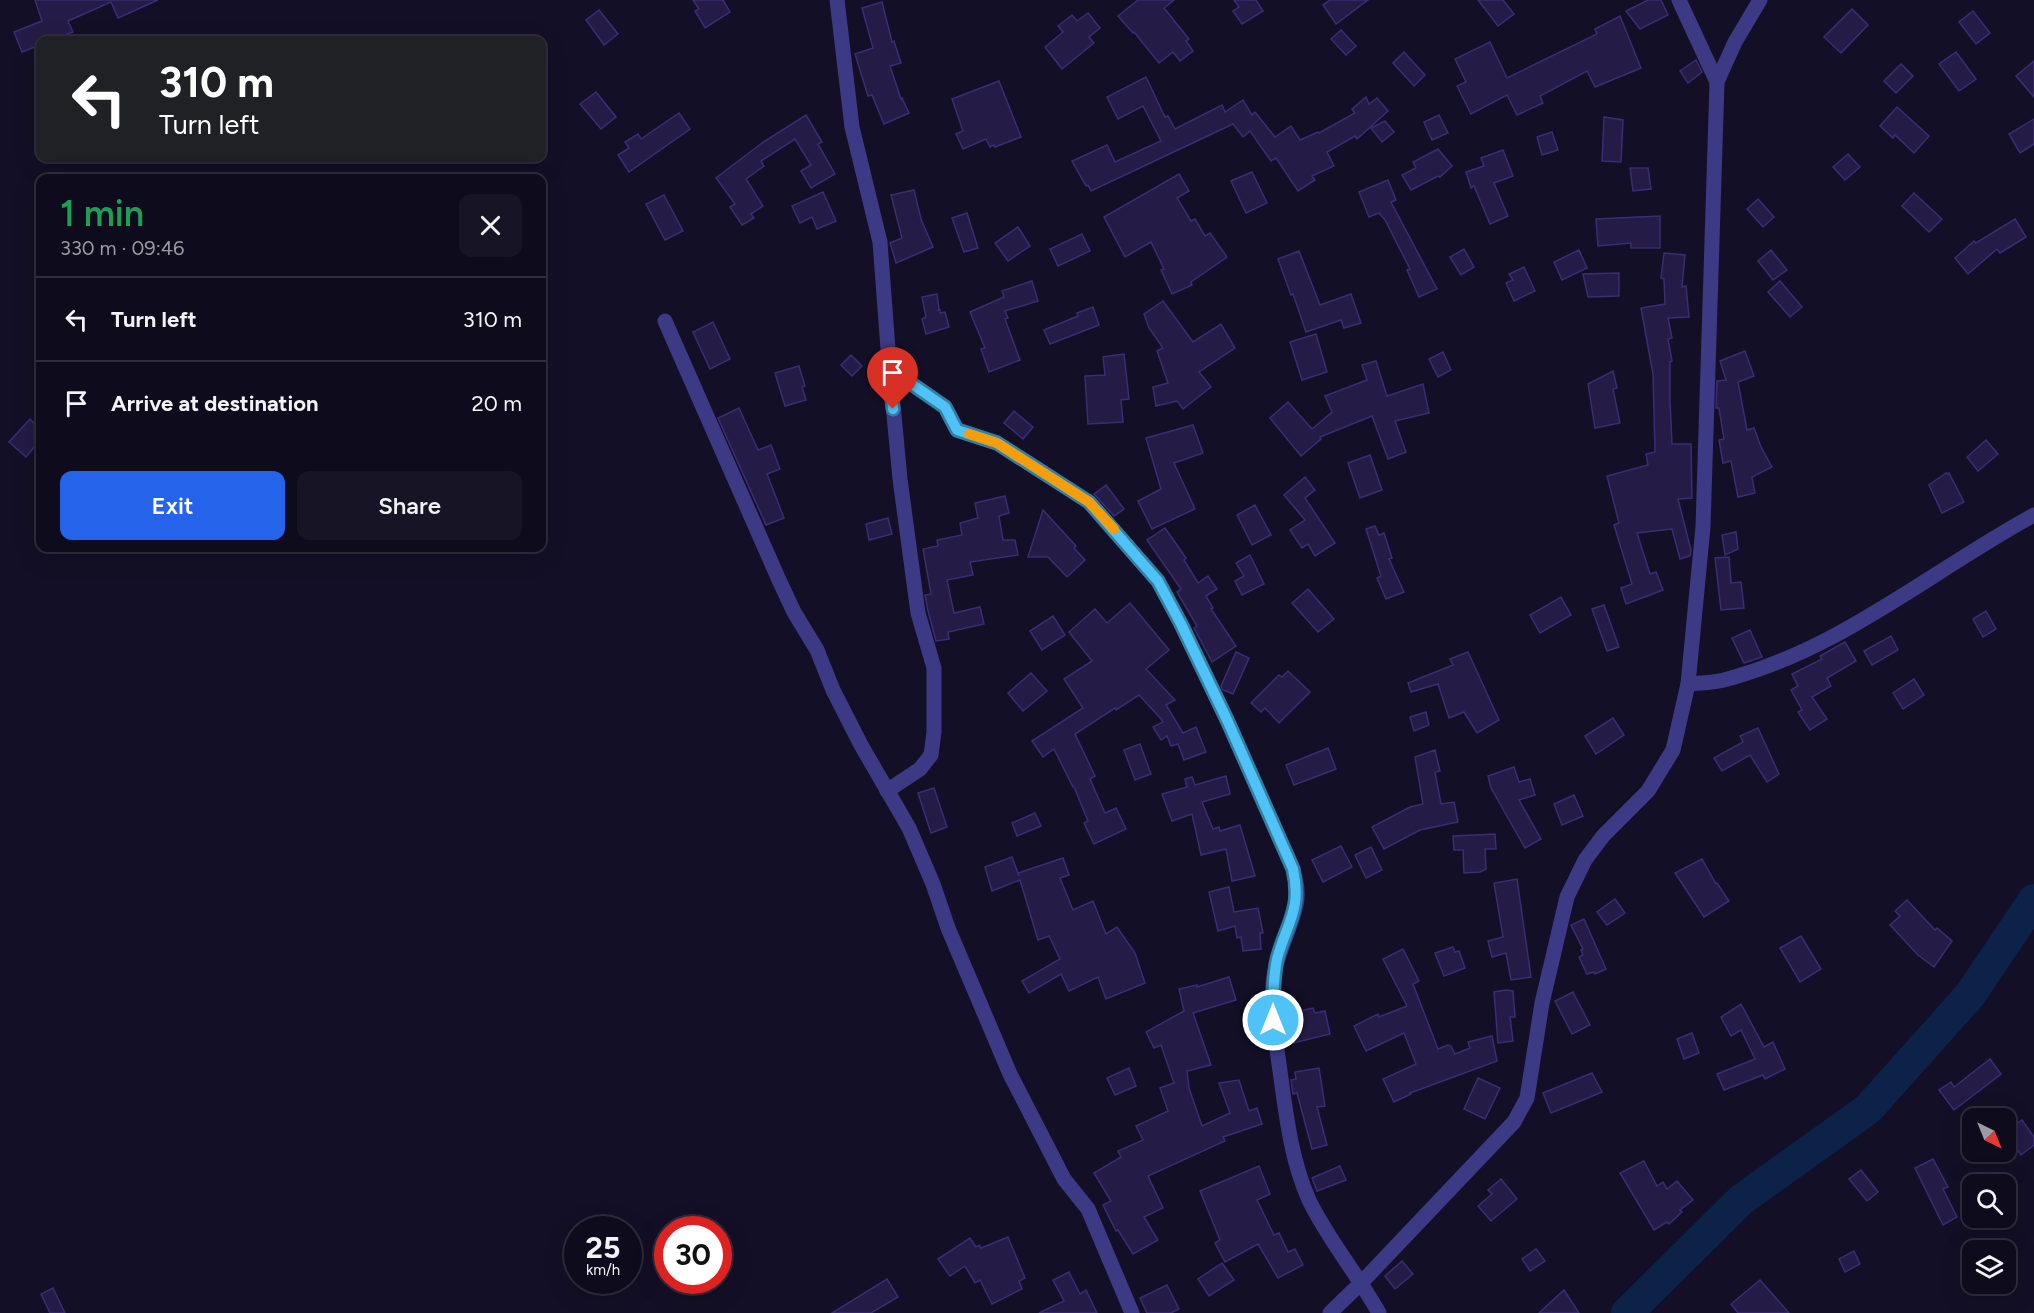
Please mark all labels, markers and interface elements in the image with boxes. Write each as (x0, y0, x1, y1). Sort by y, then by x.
text: 310 m (159, 57, 274, 108)
icon: left (60, 60, 138, 138)
text: Turn left (159, 108, 259, 141)
text: 1 min (60, 192, 144, 235)
button: close (459, 194, 522, 257)
text: 330 m · 09:46 (60, 236, 184, 260)
icon: left (60, 303, 93, 336)
text: Turn left (111, 306, 197, 333)
text: 310 m (463, 306, 522, 333)
pin (867, 347, 918, 409)
icon: arrive (876, 356, 909, 389)
icon: arrive (60, 387, 93, 420)
text: Arrive at destination (111, 390, 319, 417)
text: 20 m (471, 390, 522, 417)
button: Exit (60, 471, 285, 540)
button: Share (297, 471, 522, 540)
position arrow (1241, 988, 1305, 1052)
north arrow (1962, 1108, 2016, 1162)
map controls (1962, 1108, 2016, 1294)
button: search (1962, 1174, 2016, 1228)
speed limit sign: 30 (654, 1216, 732, 1294)
text: 25 (586, 1229, 620, 1266)
button: layers (1962, 1240, 2016, 1294)
text: km/h (586, 1261, 620, 1279)

